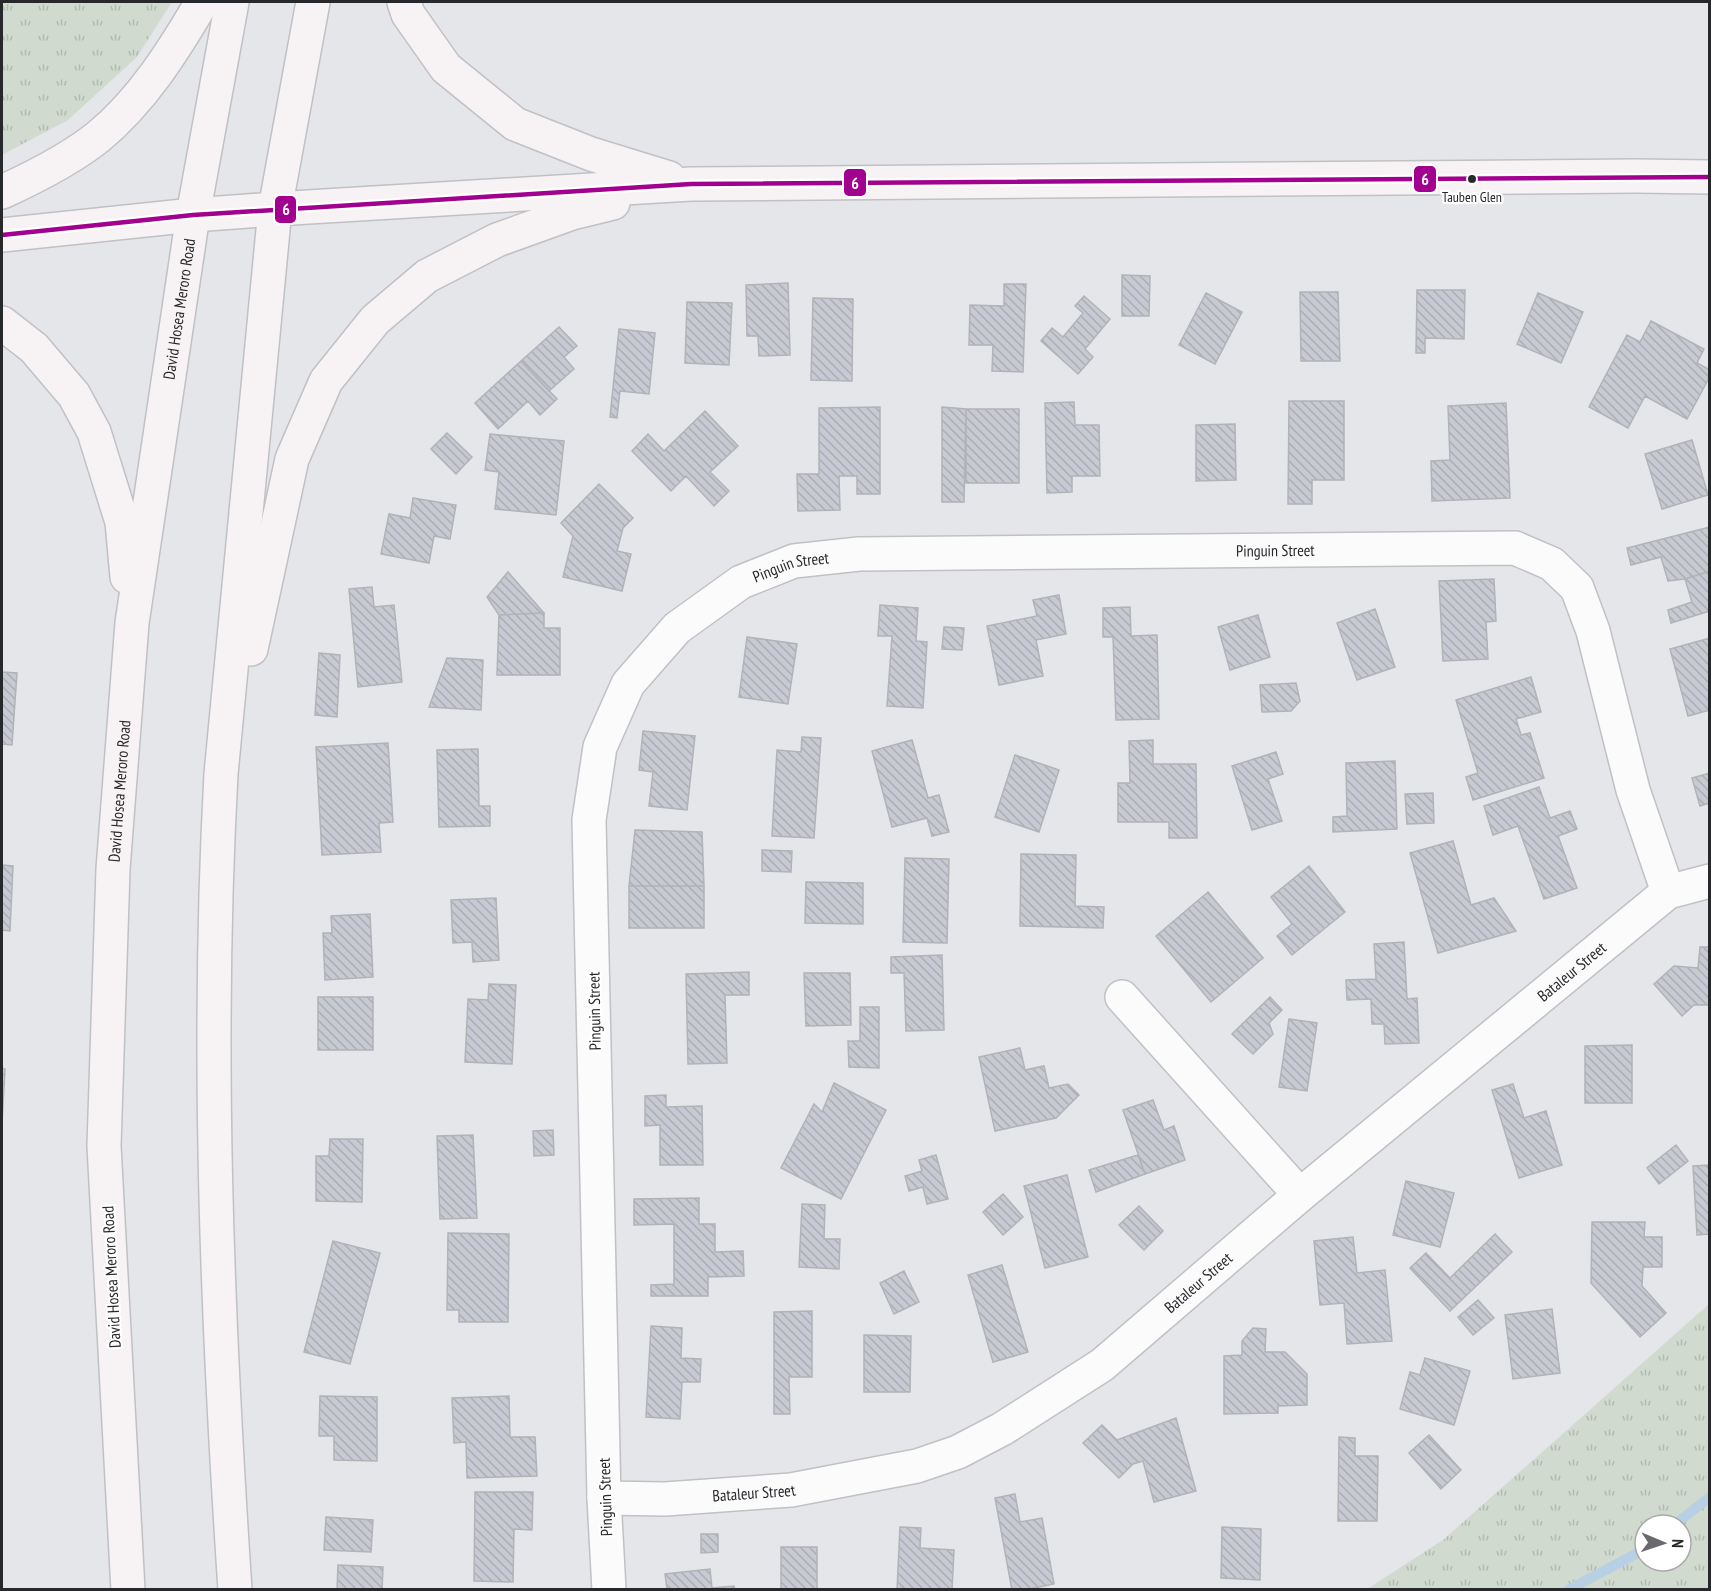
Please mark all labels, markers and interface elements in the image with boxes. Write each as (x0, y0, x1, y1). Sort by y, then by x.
line badge: 6 (1413, 165, 1437, 193)
line badge: 6 (843, 168, 867, 197)
text: 6 (1421, 169, 1429, 189)
text: 6 (851, 173, 859, 193)
marker: Tauben Glen (1466, 173, 1478, 185)
place label: Tauben Glen (1442, 188, 1502, 206)
line badge: 6 (274, 195, 297, 224)
text: 6 (282, 199, 290, 219)
street label: David Hosea Meroro Road (159, 237, 199, 381)
street label: Pinguin Street (1236, 540, 1315, 561)
street label: Pinguin Street (750, 547, 830, 586)
street label: David Hosea Meroro Road (104, 719, 134, 863)
street label: Bataleur Street (1533, 937, 1610, 1006)
street label: Pinguin Street (583, 971, 605, 1050)
street label: David Hosea Meroro Road (97, 1205, 125, 1349)
street label: Bataleur Street (1160, 1247, 1237, 1317)
street label: Pinguin Street (594, 1457, 616, 1537)
street label: Bataleur Street (712, 1479, 798, 1506)
north arrow (1633, 1513, 1693, 1573)
text: N (1668, 1539, 1688, 1548)

